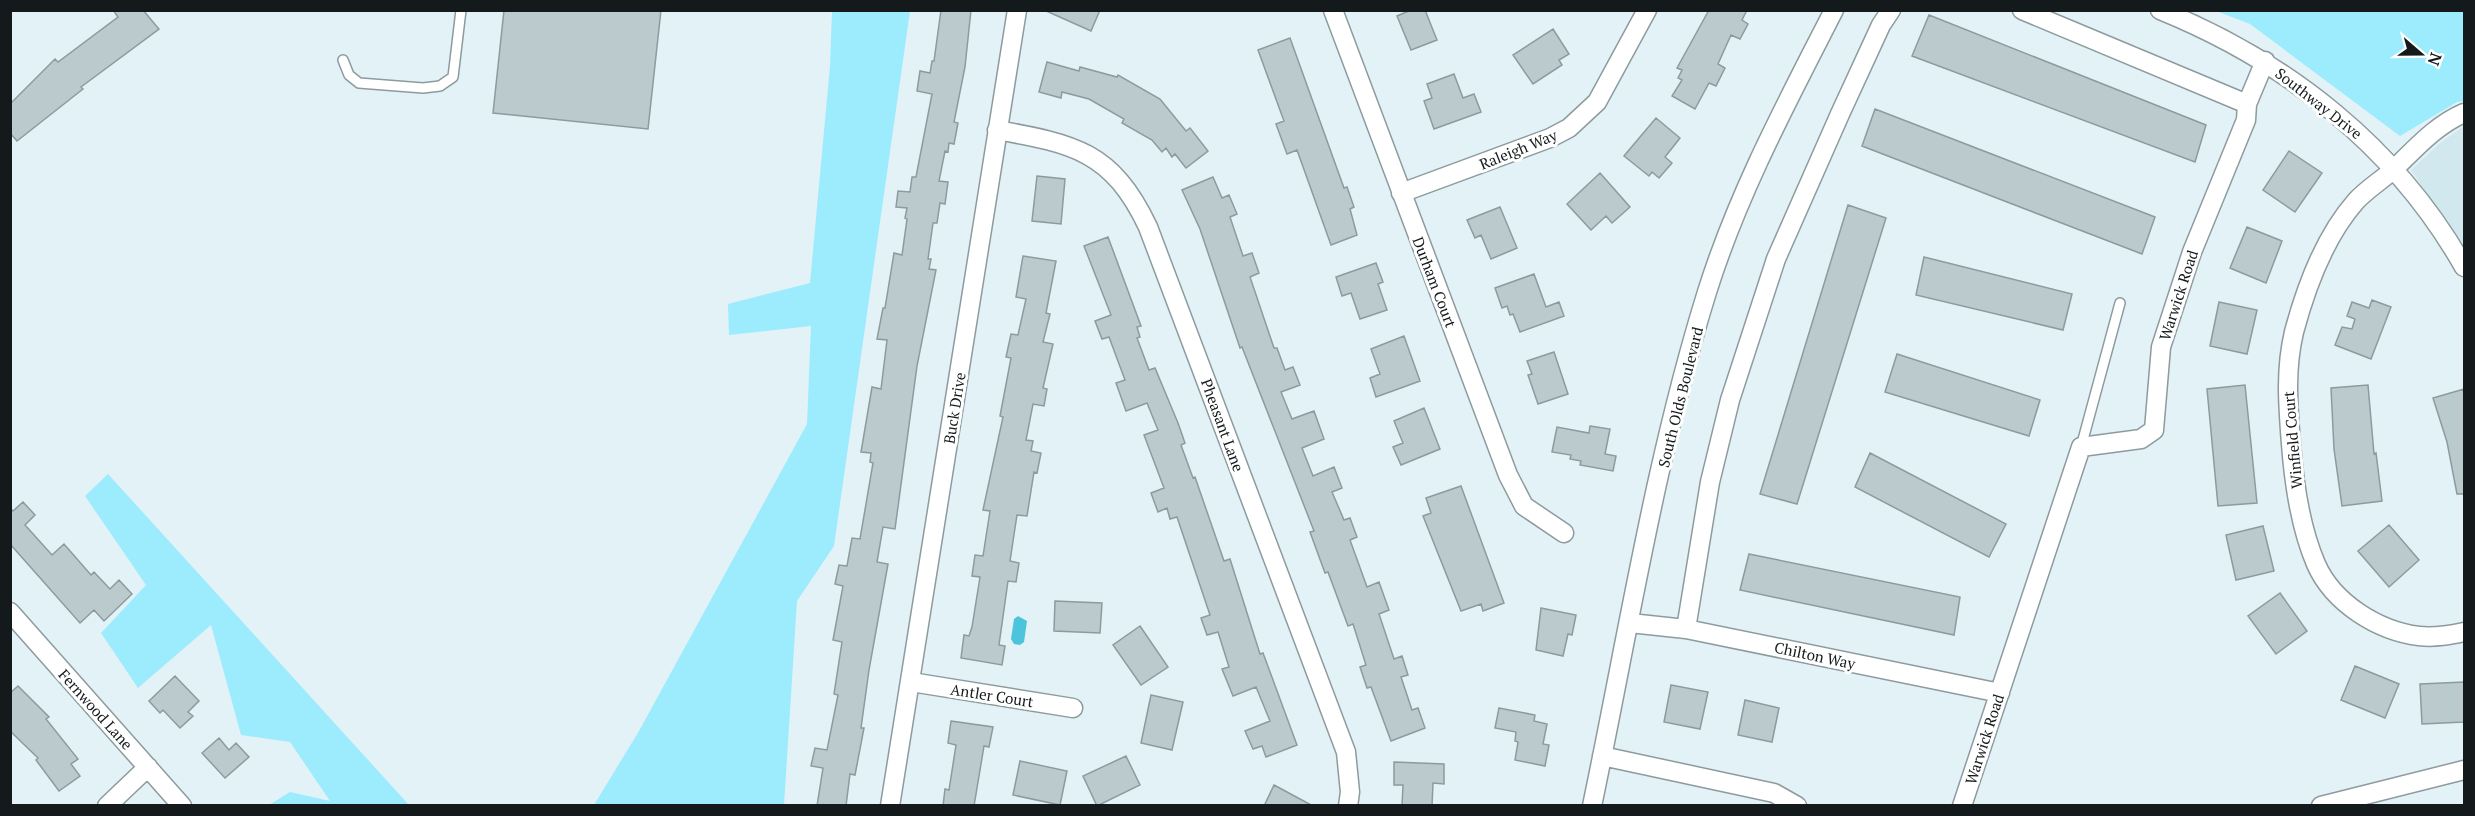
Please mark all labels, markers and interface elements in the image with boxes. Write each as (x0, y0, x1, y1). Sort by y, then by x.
north arrow (2391, 24, 2451, 84)
text: N (2423, 50, 2448, 69)
street label: Southway Drive (2272, 63, 2366, 143)
street label: Raleigh Way (1476, 124, 1560, 174)
street label: Durham Court (1409, 234, 1462, 331)
street label: Warwick Road (2154, 247, 2202, 343)
street label: South Olds Boulevard (1653, 325, 1707, 469)
street label: Buck Drive (938, 371, 970, 445)
street label: Pheasant Lane (1197, 376, 1249, 474)
street label: Winfield Court (2278, 390, 2306, 490)
street label: Chilton Way (1773, 637, 1858, 673)
street label: Fernwood Lane (54, 664, 138, 754)
street label: Antler Court (949, 679, 1035, 711)
street label: Warwick Road (1960, 691, 2008, 787)

